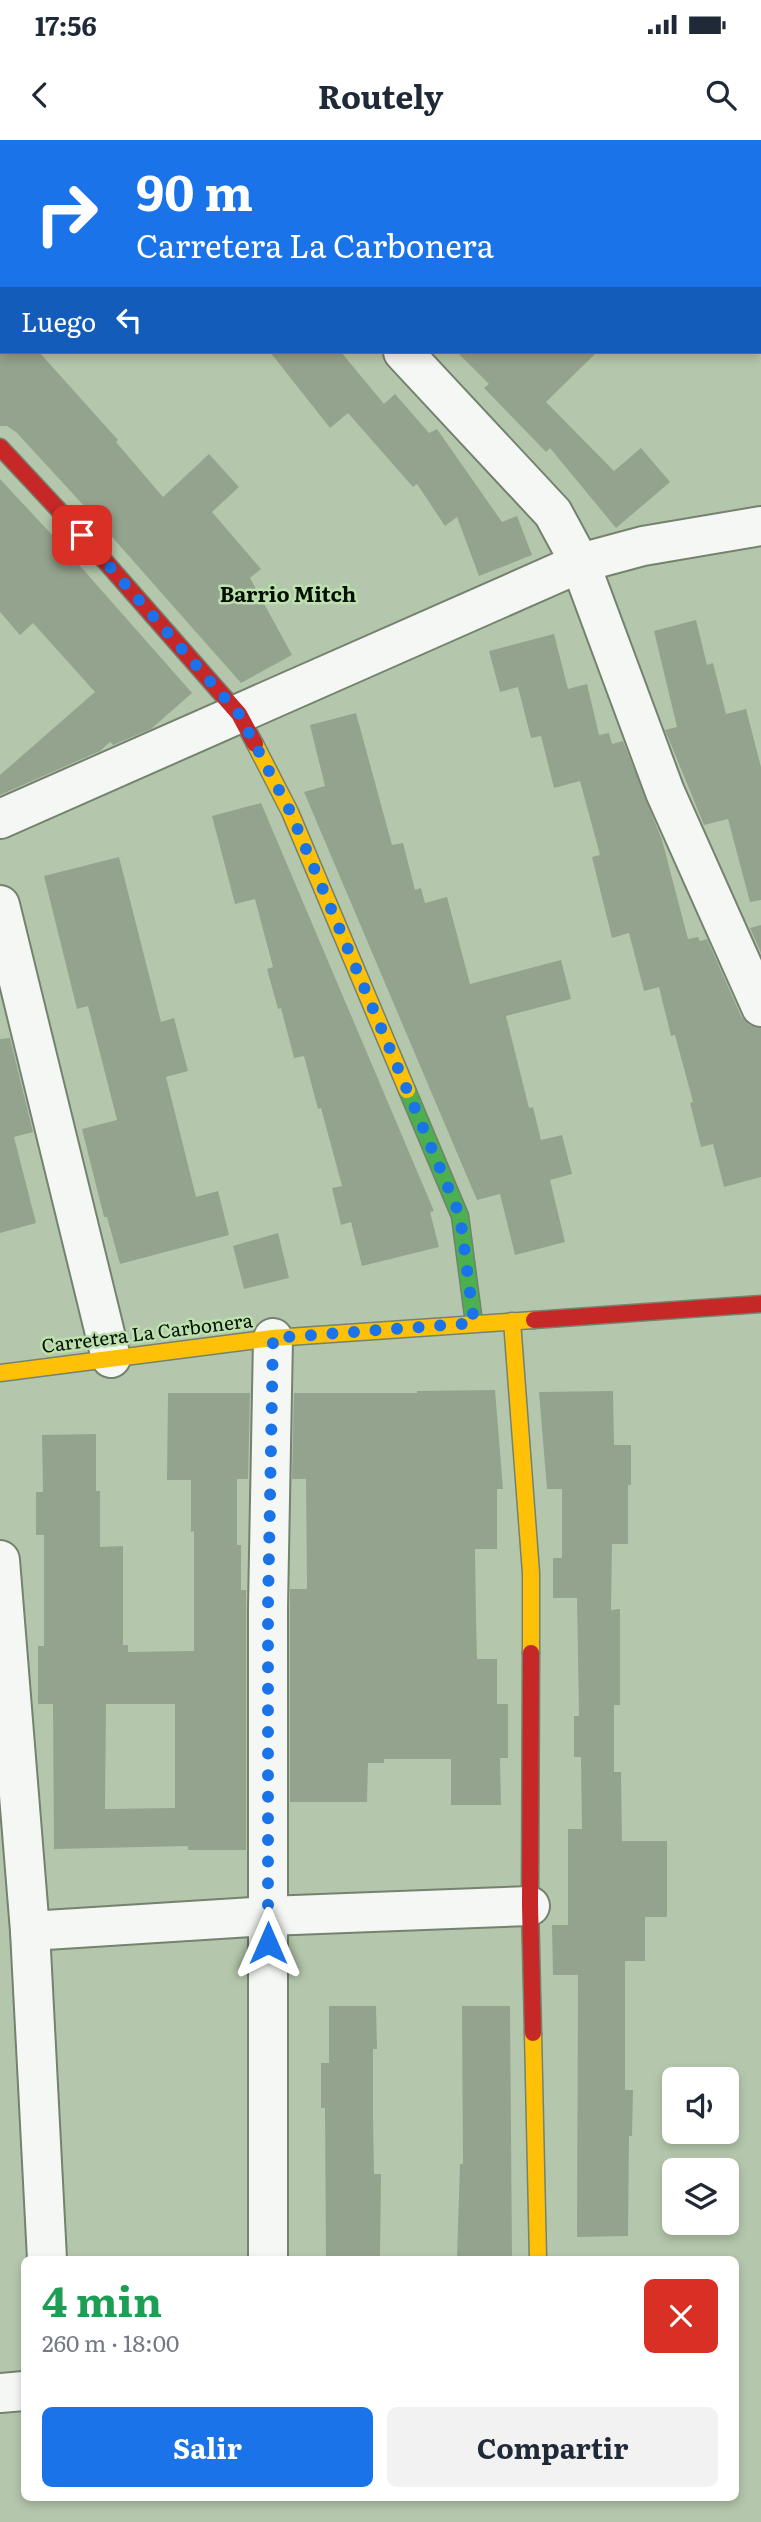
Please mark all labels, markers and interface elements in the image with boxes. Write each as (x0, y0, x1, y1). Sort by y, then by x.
text: 17:56 (35, 5, 97, 44)
text: Routely (318, 71, 443, 119)
icon: back (21, 76, 59, 114)
icon: search (702, 76, 740, 114)
text: 90 m (136, 153, 253, 226)
icon: right (21, 168, 112, 259)
text: Carretera La Carbonera (136, 220, 494, 268)
text: Luego (21, 301, 96, 340)
icon: left (110, 301, 148, 339)
pin (52, 505, 112, 565)
icon: arrive (63, 516, 101, 554)
district label: Barrio Mitch (220, 577, 356, 608)
street label: Carretera La Carbonera (40, 1305, 255, 1359)
position arrow (231, 1906, 305, 1980)
map controls (662, 2067, 739, 2235)
button: sound (662, 2067, 739, 2144)
button: layers (662, 2158, 739, 2235)
text: 4 min (42, 2268, 162, 2330)
button: close (644, 2279, 718, 2353)
text: 260 m · 18:00 (42, 2325, 179, 2359)
button: Salir (42, 2407, 373, 2487)
button: Compartir (387, 2407, 718, 2487)

